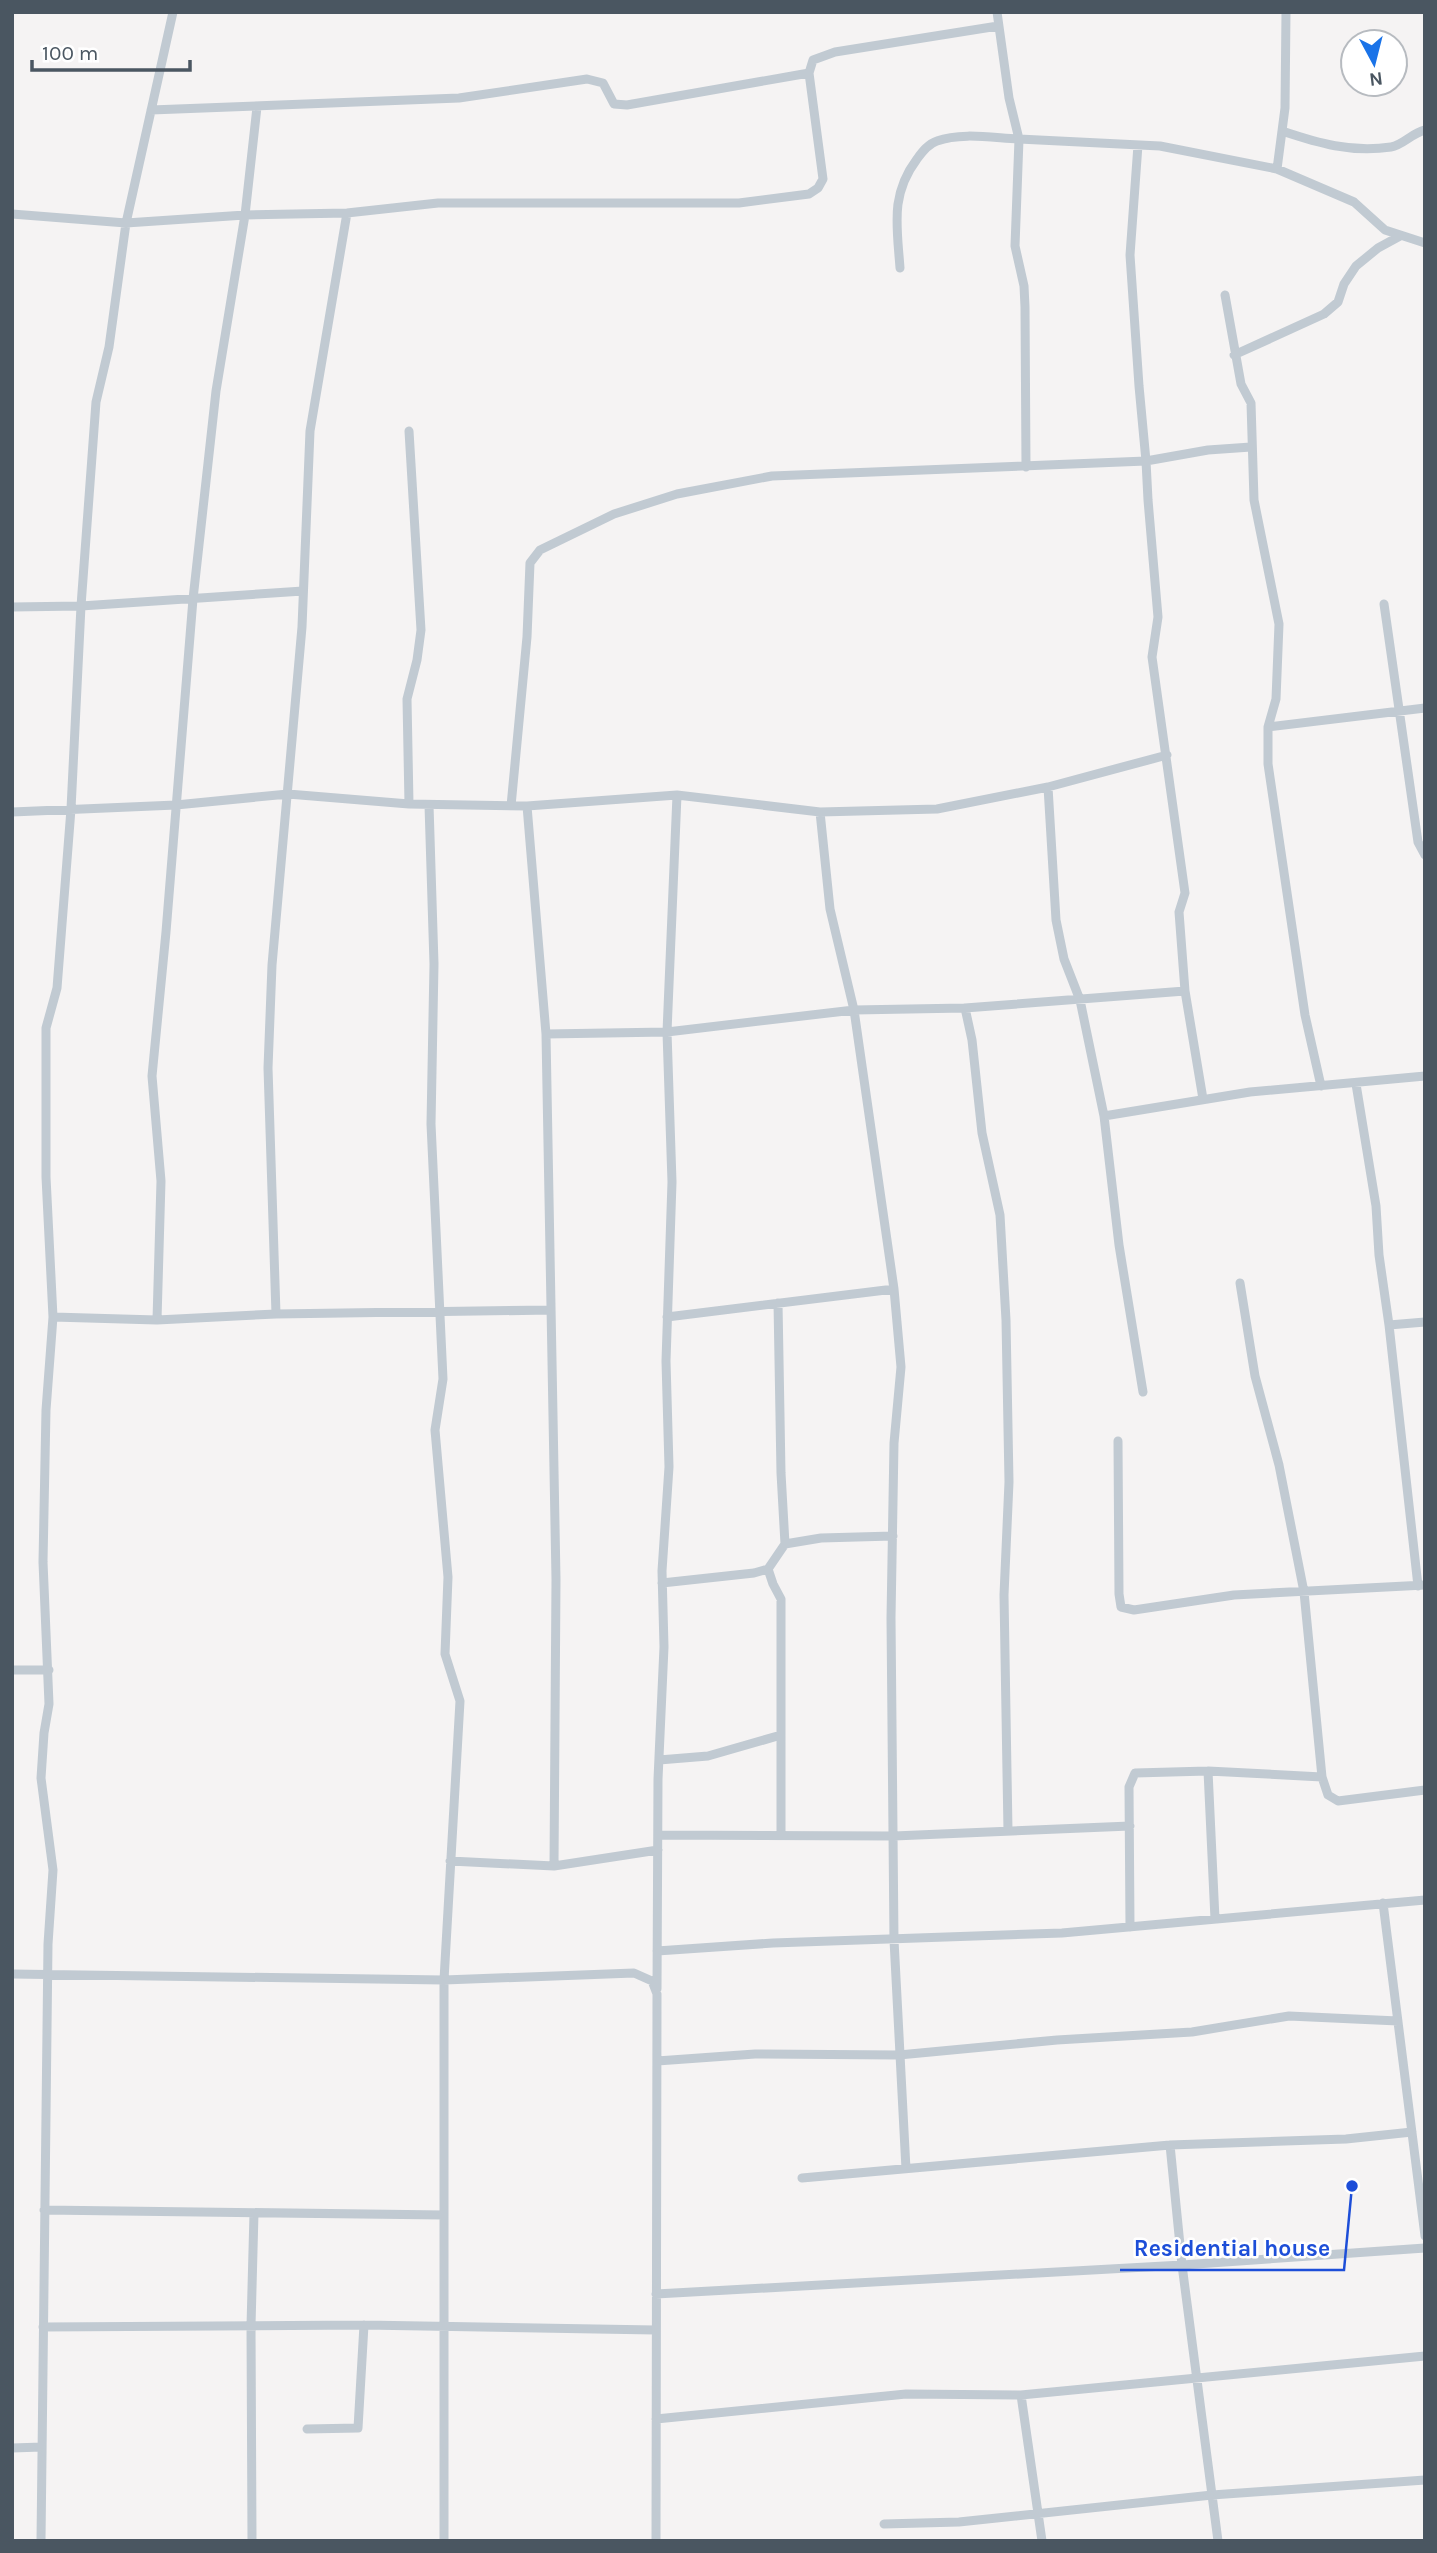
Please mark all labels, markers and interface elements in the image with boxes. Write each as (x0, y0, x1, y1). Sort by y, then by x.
scale bar (32, 28, 189, 72)
north arrow (1339, 28, 1409, 98)
text: 100 m (42, 41, 99, 65)
text: N (1368, 67, 1384, 91)
callout: Residential house (1120, 2226, 1344, 2270)
text: Residential house (1134, 2235, 1330, 2262)

